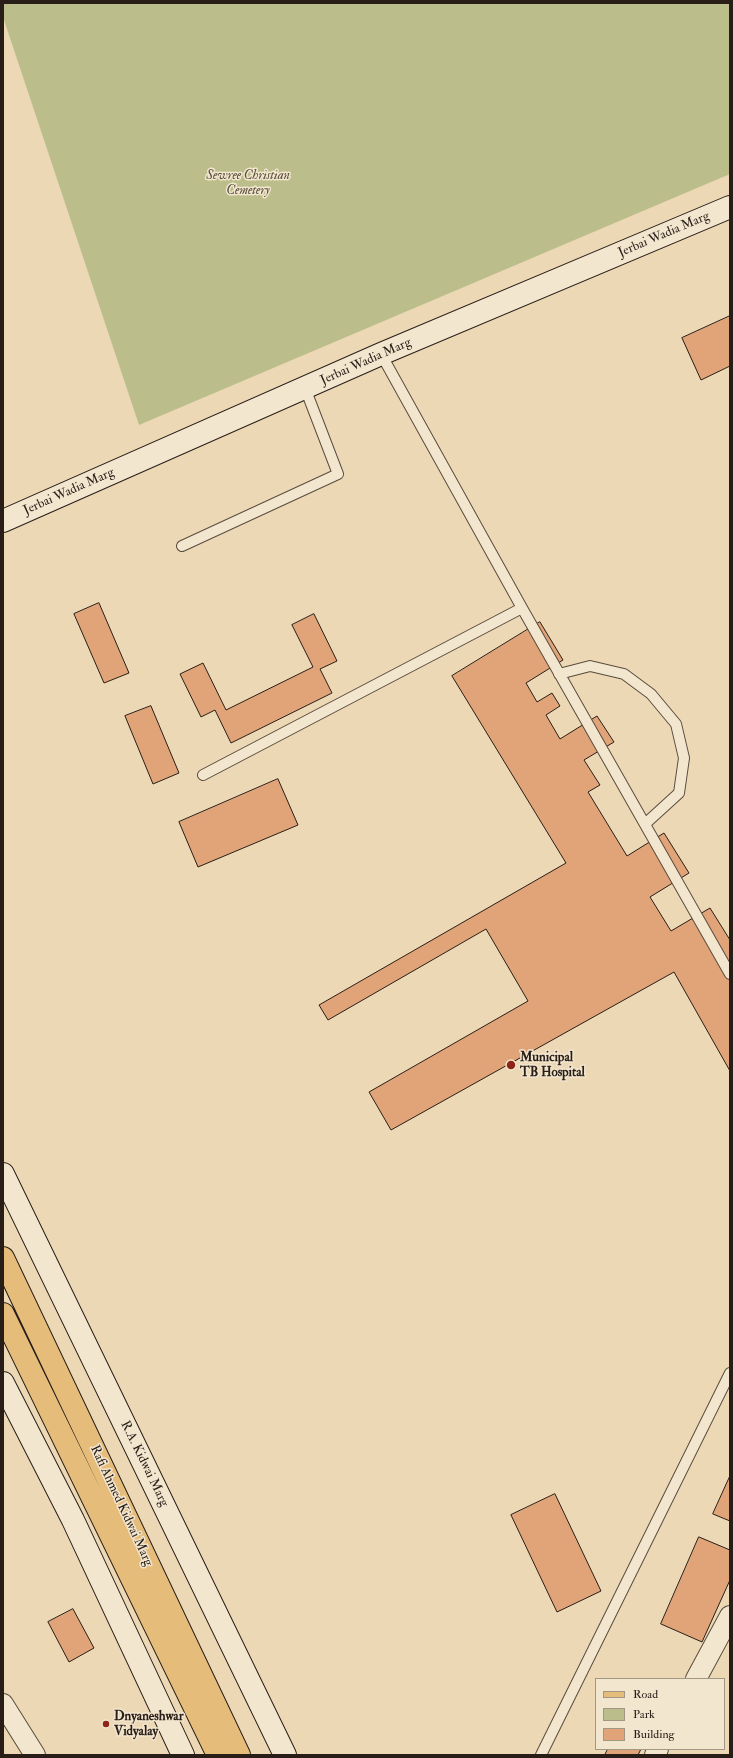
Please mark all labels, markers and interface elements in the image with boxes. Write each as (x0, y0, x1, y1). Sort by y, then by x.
park label: Sewree Christian Cemetery (206, 168, 290, 199)
street label: Jerbai Wadia Marg (616, 209, 712, 261)
street label: Jerbai Wadia Marg (318, 335, 414, 389)
street label: Jerbai Wadia Marg (21, 465, 117, 519)
place label: Municipal TB Hospital (520, 1050, 585, 1081)
marker: Municipal TB Hospital (505, 1059, 517, 1071)
street label: R.A. Kidwai Marg (117, 1419, 171, 1509)
street label: Rafi Ahmed Kidwai Marg (86, 1443, 156, 1569)
legend (595, 1678, 725, 1750)
text: Road (633, 1687, 658, 1702)
text: Park (633, 1707, 655, 1722)
place label: Dnyaneshwar Vidyalay (114, 1709, 184, 1740)
marker: Dnyaneshwar Vidyalay (101, 1719, 111, 1729)
text: Building (633, 1727, 674, 1742)

